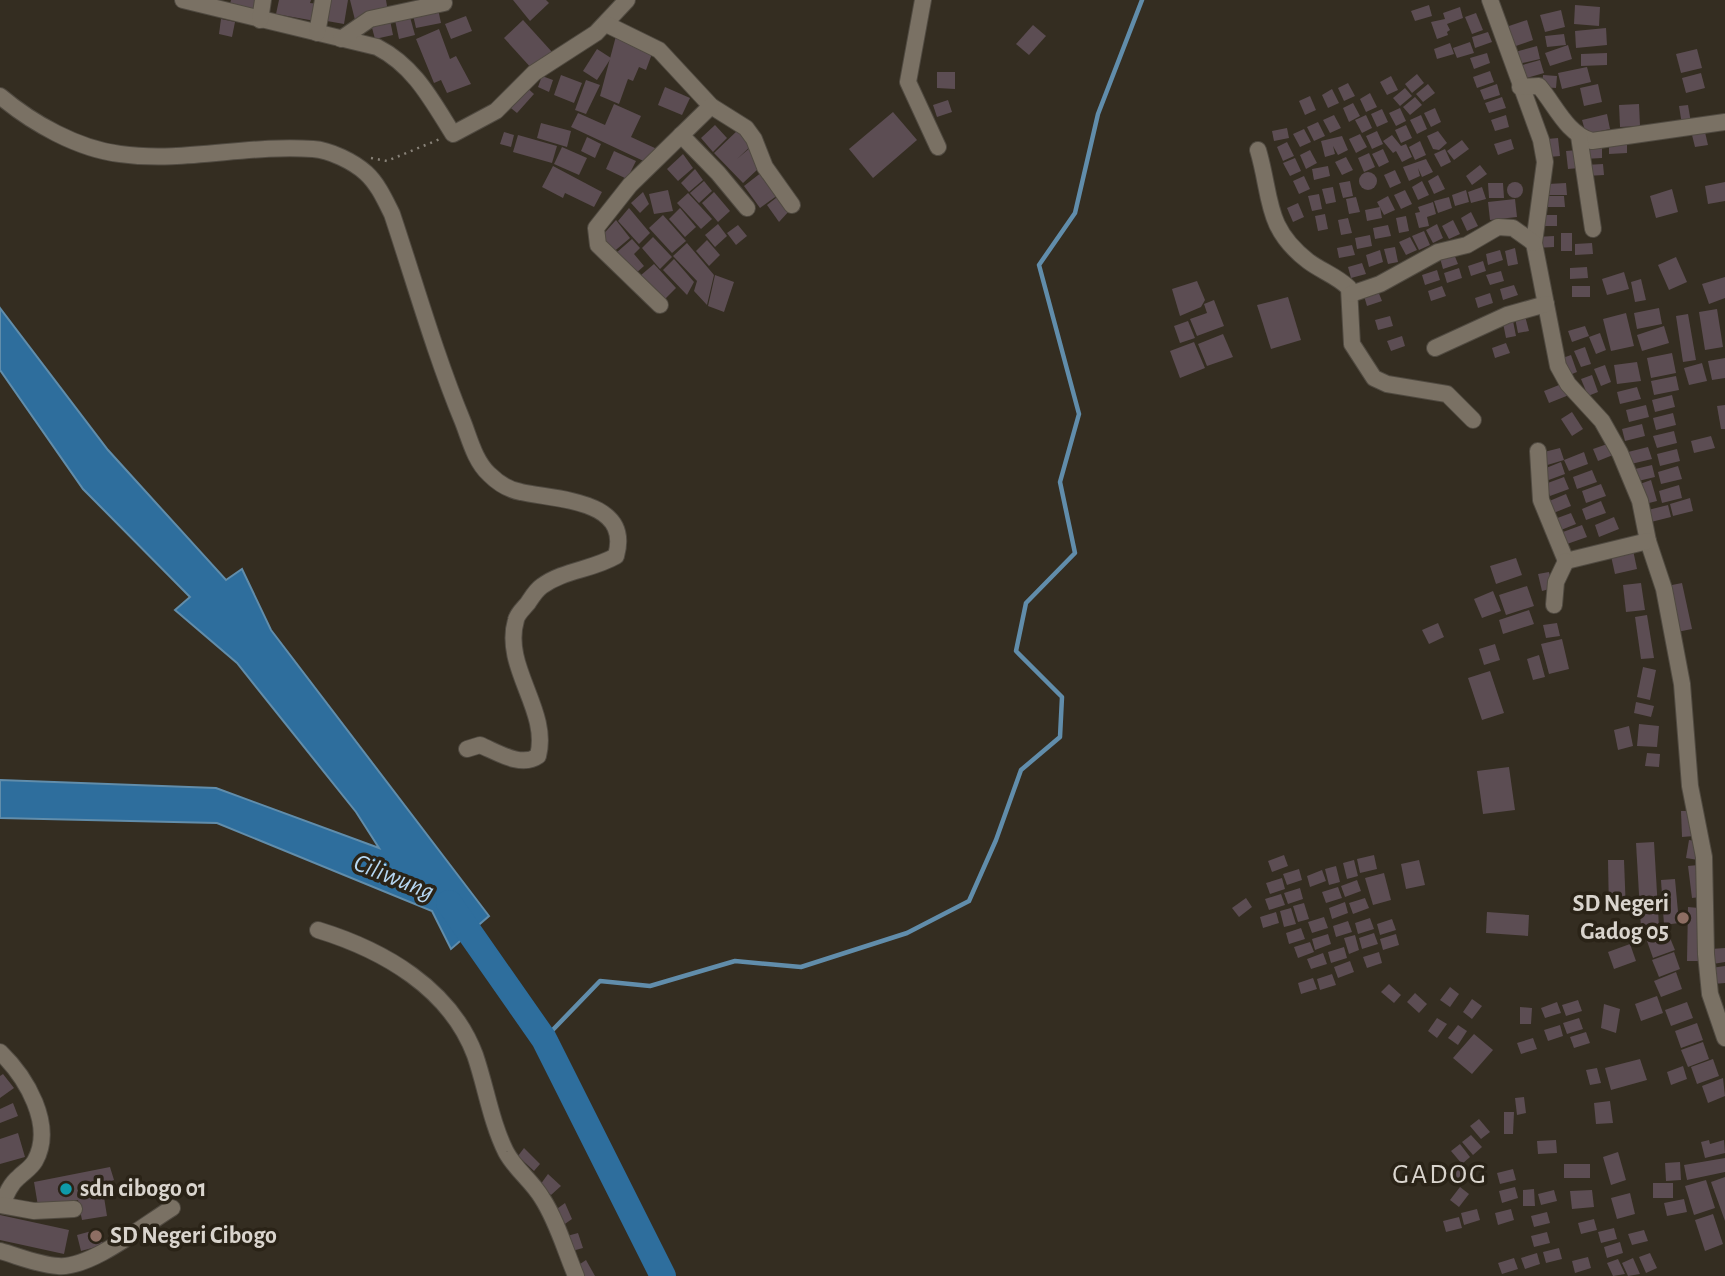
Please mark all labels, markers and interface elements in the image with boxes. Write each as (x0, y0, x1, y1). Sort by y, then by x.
water label: Ciliwung (350, 849, 438, 905)
place label: SD Negeri Gadog 05 (1573, 892, 1669, 944)
marker: SD Negeri Gadog 05 (1675, 910, 1691, 926)
district label: GADOG (1392, 1161, 1488, 1189)
place label: sdn cibogo 01 (80, 1177, 207, 1201)
marker: sdn cibogo 01 (58, 1181, 74, 1197)
place label: SD Negeri Cibogo (110, 1224, 277, 1248)
marker: SD Negeri Cibogo (88, 1228, 104, 1244)

